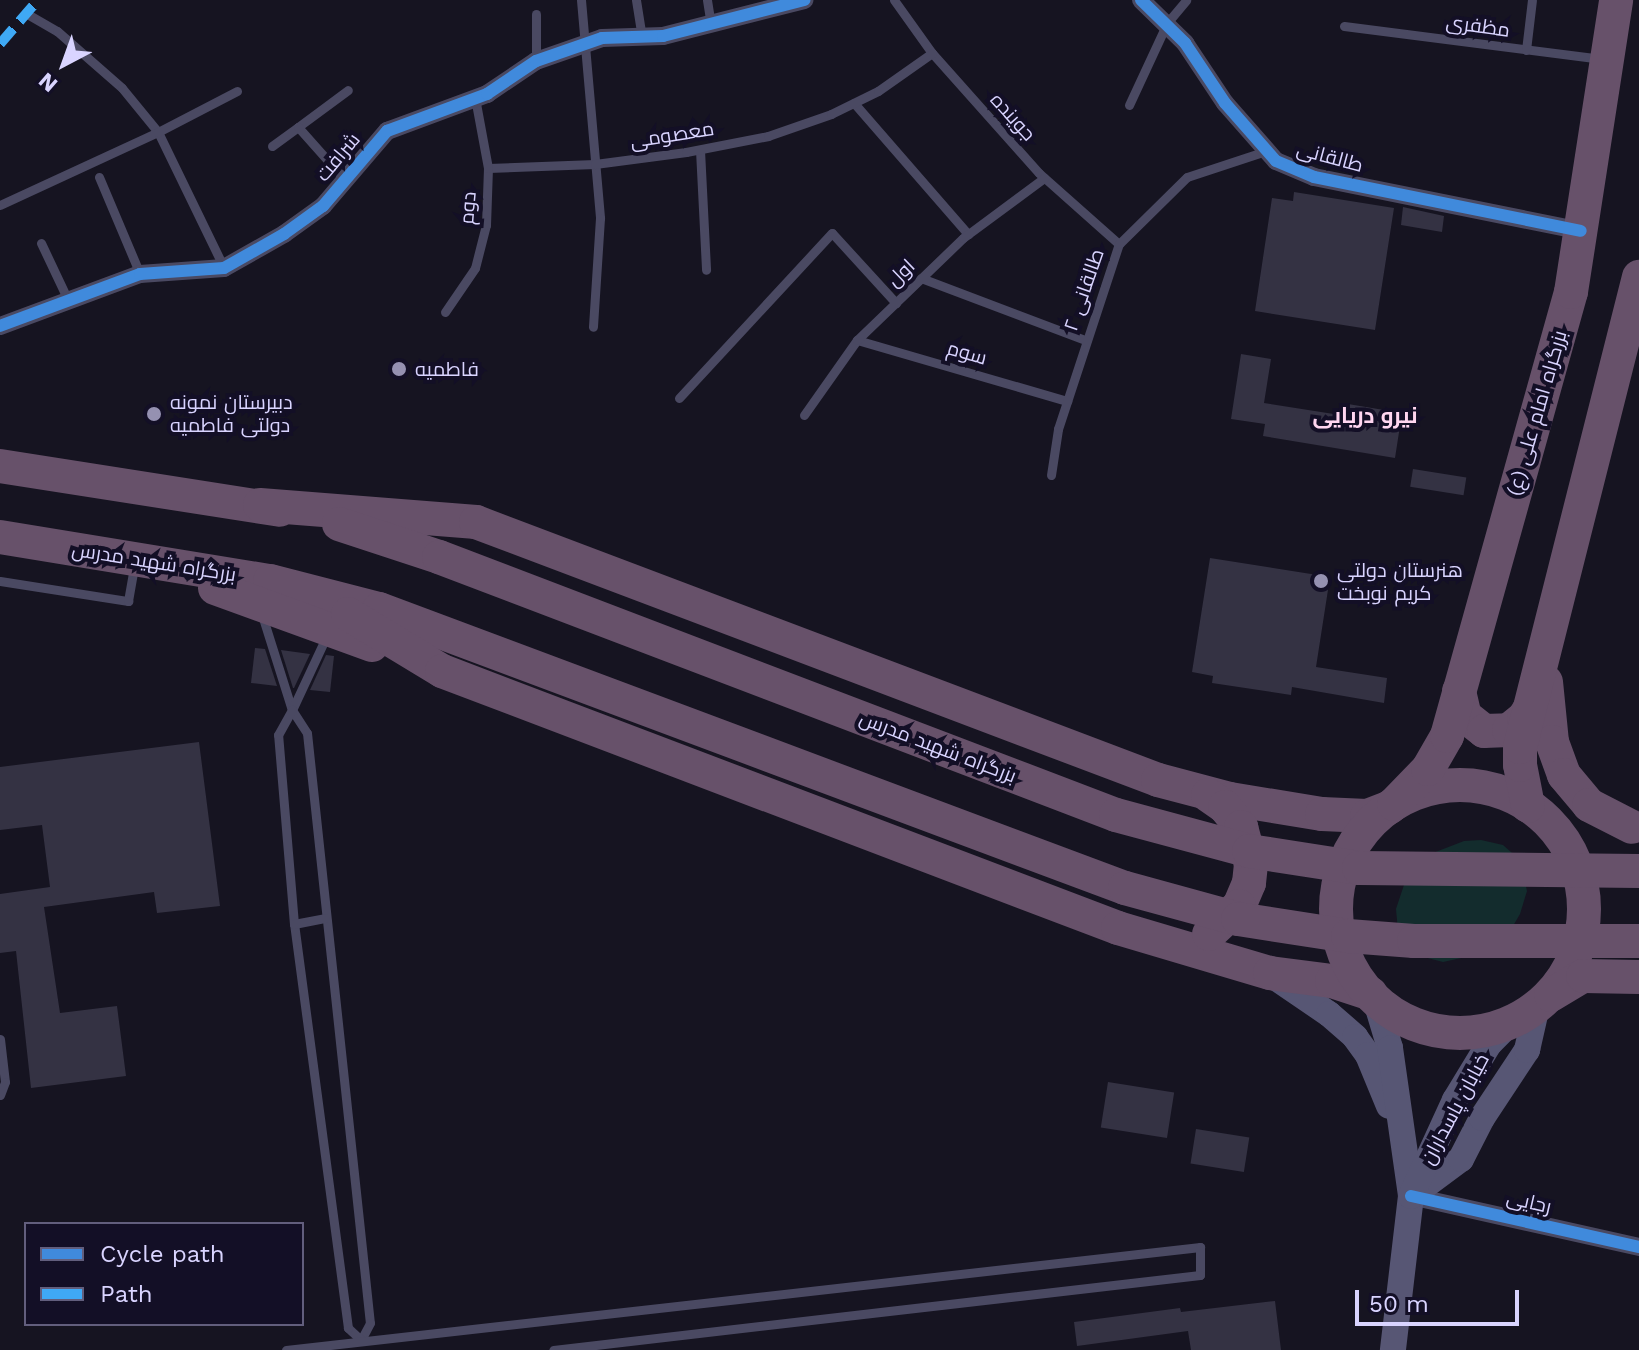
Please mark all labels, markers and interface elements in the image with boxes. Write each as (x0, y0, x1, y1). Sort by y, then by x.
street label: مظفری (1444, 10, 1512, 42)
north arrow (24, 24, 104, 104)
text: N (34, 68, 62, 97)
street label: جوینده (985, 88, 1041, 146)
street label: معصومی (628, 117, 716, 153)
street label: شرافت (311, 128, 365, 186)
street label: طالقانی (1294, 137, 1366, 177)
street label: دوم (455, 190, 481, 226)
street label: طالقانی ۲ (1059, 246, 1109, 334)
street label: اول (882, 254, 920, 292)
street label: بزرگراه امام علی (ع) (1502, 328, 1572, 498)
street label: سوم (944, 336, 990, 370)
place label: فاطمیه (415, 357, 479, 381)
marker: فاطمیه (390, 360, 408, 378)
place label: دبیرستان نمونه دولتی فاطمیه (170, 390, 293, 437)
district label: نیرو دریایی (1312, 403, 1418, 429)
marker: دبیرستان نمونه دولتی فاطمیه (145, 405, 163, 423)
street label: بزرگراه شهید مدرس (70, 537, 238, 587)
place label: هنرستان دولتی کریم نوبخت (1337, 558, 1463, 605)
marker: هنرستان دولتی کریم نوبخت (1312, 572, 1330, 590)
street label: بزرگراه شهید مدرس (856, 706, 1020, 788)
street label: خیابان پاسداران (1416, 1049, 1494, 1169)
street label: رجایی (1504, 1185, 1554, 1219)
legend (24, 1222, 304, 1326)
text: Cycle path (100, 1240, 225, 1268)
scale bar (1359, 1274, 1523, 1324)
text: Path (100, 1280, 153, 1308)
text: 50 m (1369, 1290, 1429, 1318)

